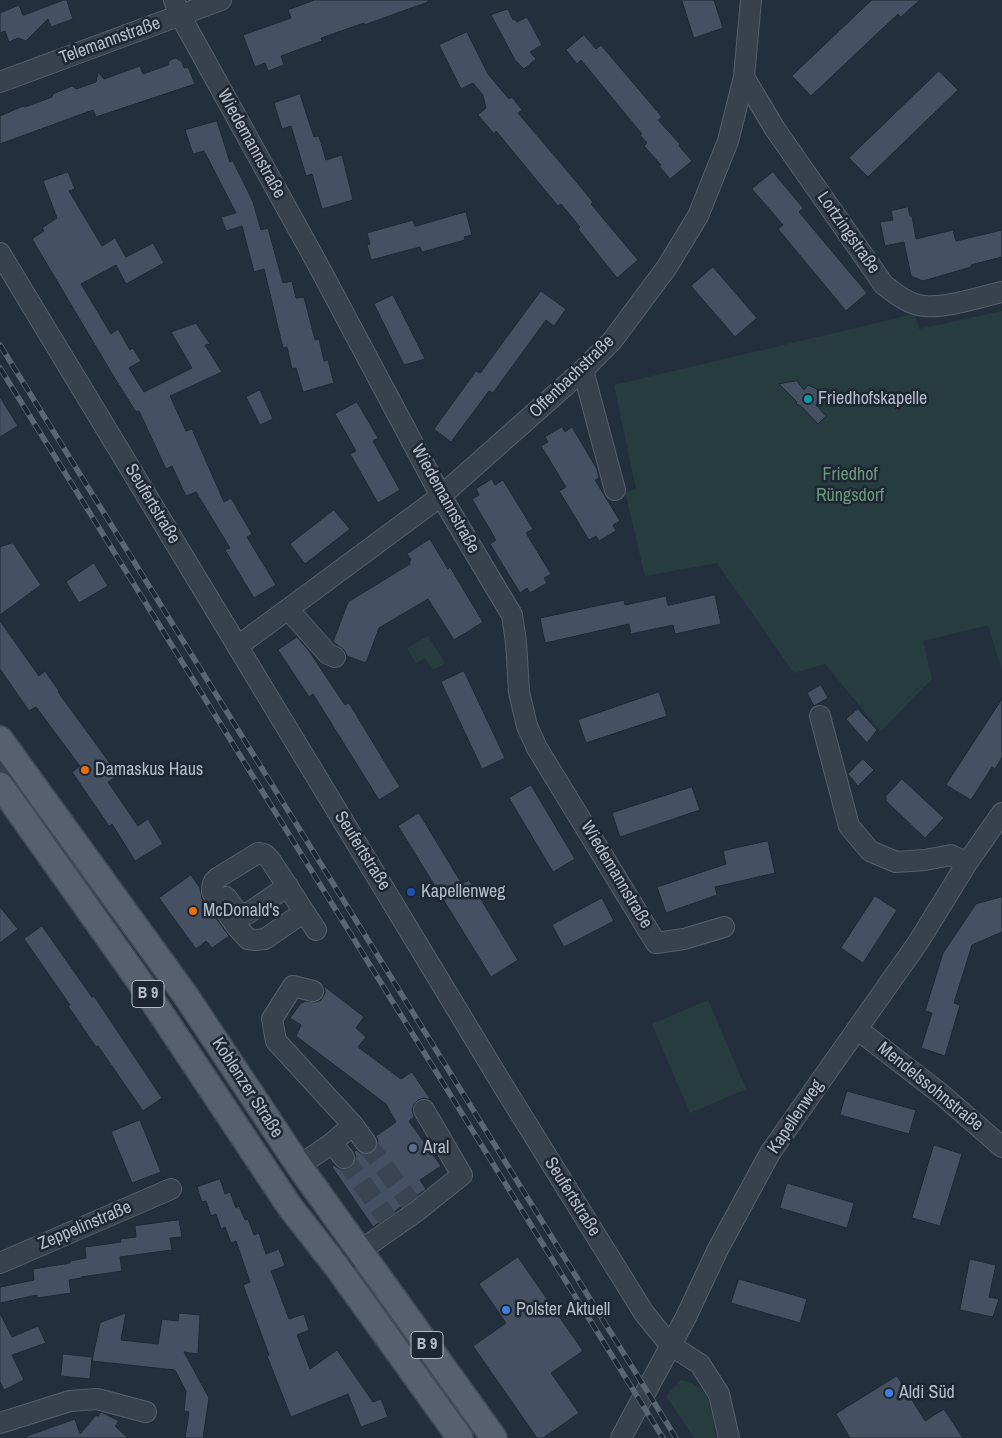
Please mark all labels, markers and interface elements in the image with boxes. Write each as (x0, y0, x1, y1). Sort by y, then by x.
street label: Telemannstraße (57, 13, 163, 69)
street label: Wiedemannstraße (212, 86, 290, 202)
street label: Lortzingstraße (812, 188, 884, 278)
street label: Offenbachstraße (525, 331, 619, 423)
place label: Friedhofskapelle (818, 388, 927, 410)
marker: Friedhofskapelle (802, 393, 814, 405)
street label: Wiedemannstraße (406, 441, 484, 557)
street label: Seufertstraße (120, 460, 184, 548)
park label: Friedhof Rüngsdorf (816, 464, 884, 506)
place label: Damaskus Haus (95, 759, 203, 781)
marker: Damaskus Haus (79, 764, 91, 776)
street label: Seufertstraße (329, 807, 395, 895)
street label: Wiedemannstraße (575, 817, 657, 933)
place label: Kapellenweg (421, 881, 506, 903)
marker: Kapellenweg (405, 886, 417, 898)
place label: McDonald's (203, 900, 280, 922)
marker: McDonald's (187, 905, 199, 917)
road number: B 9 (132, 981, 164, 1008)
street label: Koblenzer Straße (207, 1034, 287, 1142)
street label: Mendelssohnstraße (873, 1038, 987, 1136)
street label: Kapellenweg (763, 1076, 829, 1158)
place label: Aral (423, 1137, 449, 1159)
marker: Aral (407, 1142, 419, 1154)
street label: Seufertstraße (539, 1153, 605, 1241)
street label: Zeppelinstraße (35, 1197, 135, 1255)
place label: Polster Aktuell (516, 1299, 610, 1321)
marker: Polster Aktuell (500, 1304, 512, 1316)
road number: B 9 (411, 1332, 443, 1358)
place label: Aldi Süd (899, 1382, 955, 1404)
marker: Aldi Süd (883, 1387, 895, 1399)

